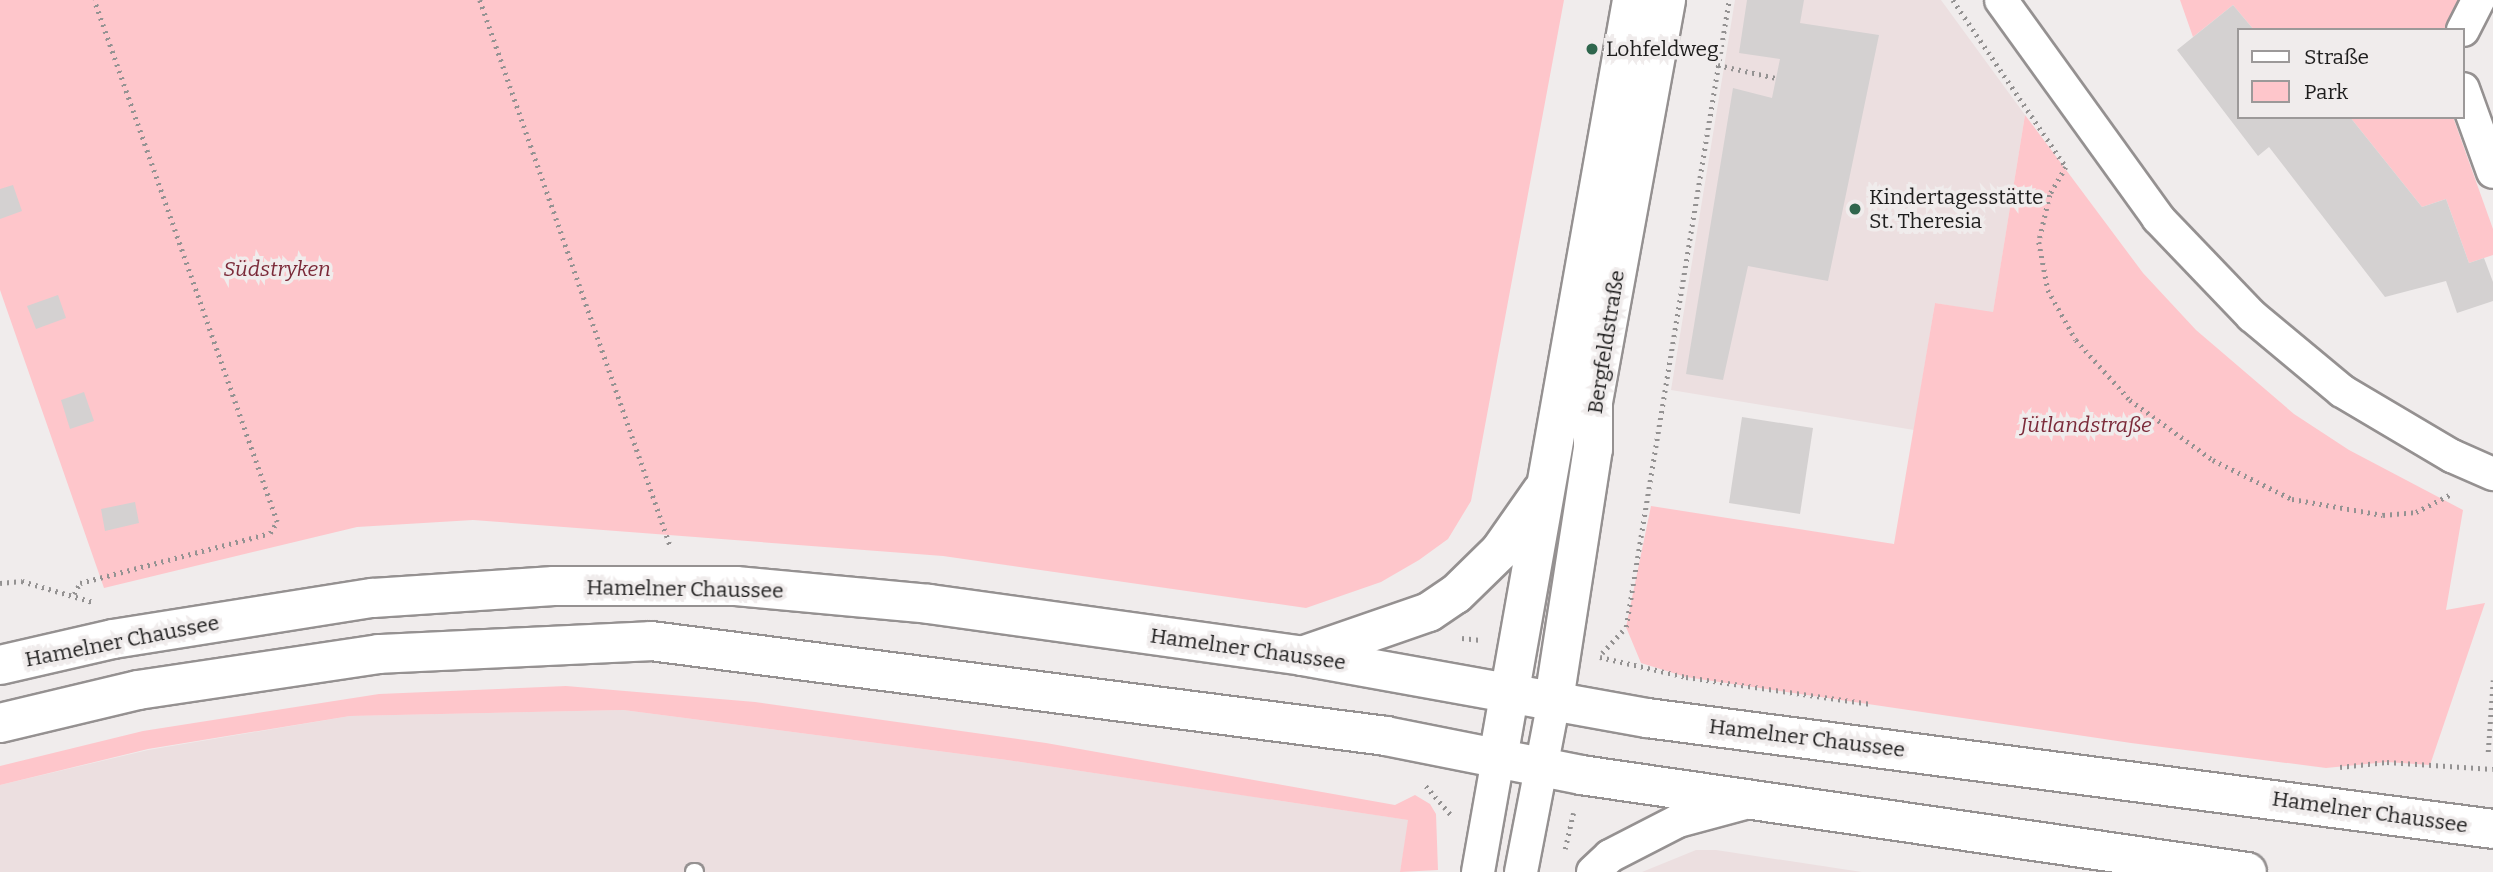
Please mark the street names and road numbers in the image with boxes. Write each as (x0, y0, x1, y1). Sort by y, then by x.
street label: Bergfeldstraße (1582, 268, 1630, 416)
street label: Hamelner Chaussee (586, 575, 784, 603)
street label: Hamelner Chaussee (23, 610, 221, 672)
street label: Hamelner Chaussee (1149, 623, 1347, 675)
street label: Hamelner Chaussee (1708, 713, 1906, 763)
street label: Hamelner Chaussee (2271, 786, 2469, 838)

